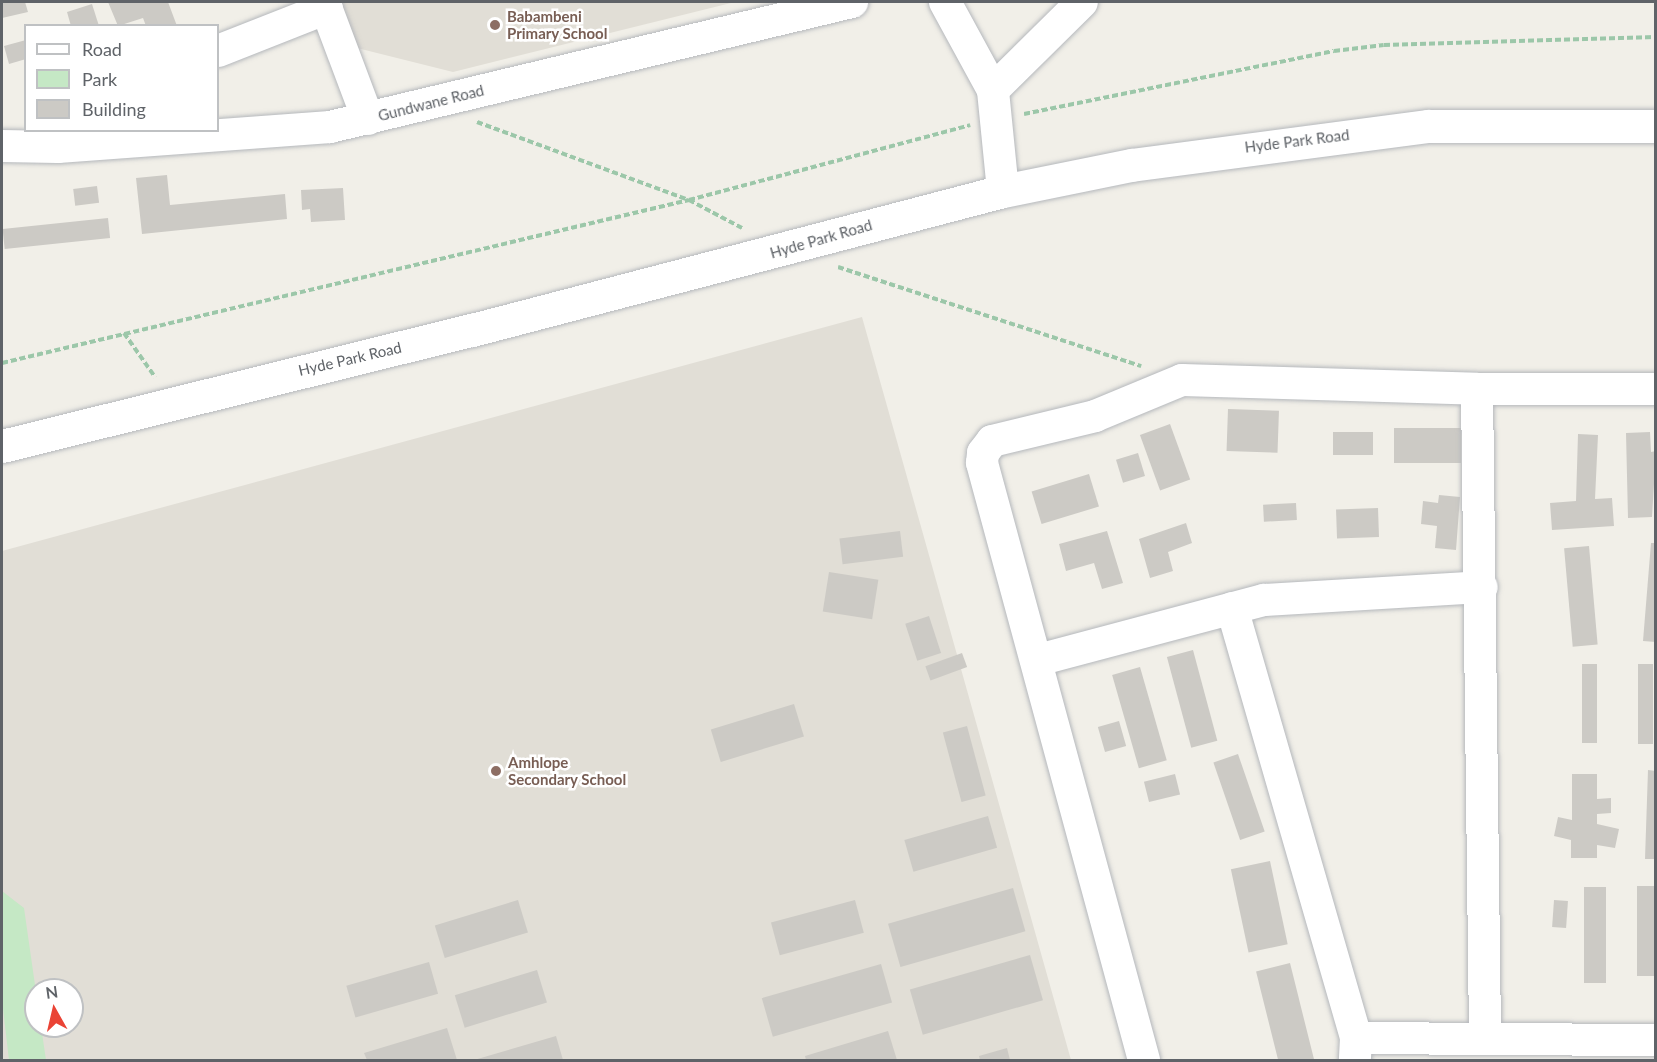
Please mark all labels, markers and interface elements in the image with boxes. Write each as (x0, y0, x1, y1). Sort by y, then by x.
place label: Babambeni Primary School (507, 7, 608, 42)
marker: Babambeni Primary School (488, 18, 502, 32)
legend (24, 24, 219, 132)
text: Road (82, 38, 122, 60)
text: Park (82, 68, 117, 90)
street label: Gundwane Road (376, 81, 486, 125)
text: Building (82, 98, 146, 120)
street label: Hyde Park Road (1244, 126, 1350, 156)
street label: Hyde Park Road (768, 216, 874, 262)
street label: Hyde Park Road (297, 338, 403, 380)
place label: Amhlope Secondary School (508, 753, 627, 788)
marker: Amhlope Secondary School (489, 764, 503, 778)
north arrow (24, 978, 84, 1038)
text: N (44, 981, 59, 1002)

